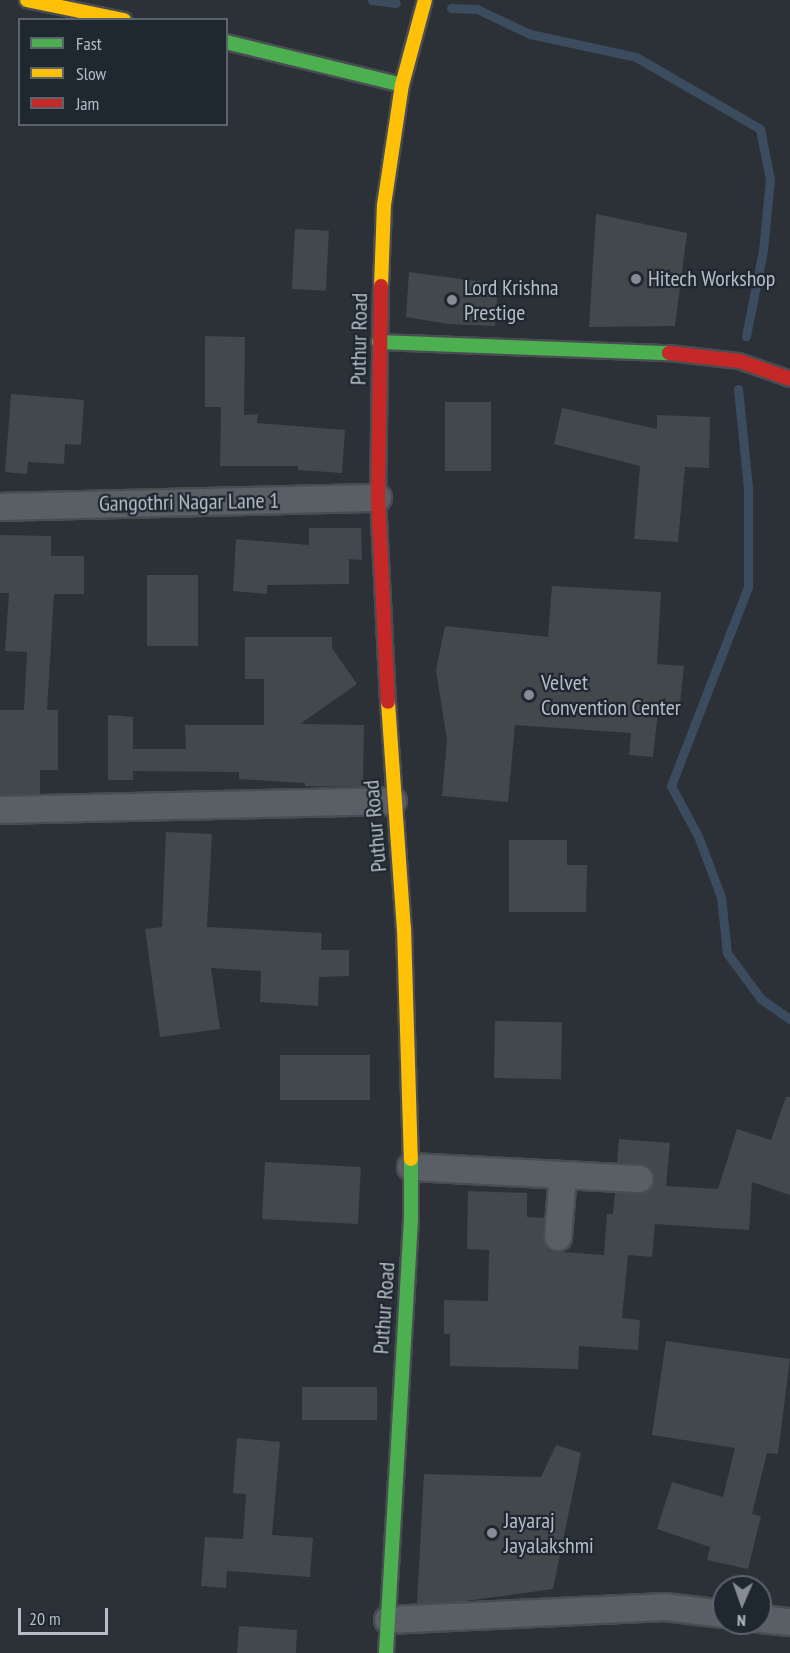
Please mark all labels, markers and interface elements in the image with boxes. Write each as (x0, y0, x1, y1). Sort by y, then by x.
legend (18, 18, 228, 126)
text: Fast (76, 32, 102, 55)
text: Slow (76, 62, 106, 85)
text: Jam (76, 92, 99, 115)
place label: Hitech Workshop (648, 266, 776, 292)
marker: Hitech Workshop (629, 272, 643, 286)
place label: Lord Krishna Prestige (464, 274, 559, 326)
street label: Puthur Road (345, 293, 373, 385)
marker: Lord Krishna Prestige (445, 293, 459, 307)
street label: Gangothri Nagar Lane 1 (99, 487, 279, 517)
place label: Velvet Convention Center (541, 669, 681, 720)
marker: Velvet Convention Center (522, 688, 536, 702)
street label: Puthur Road (358, 779, 392, 873)
street label: Puthur Road (368, 1261, 400, 1355)
place label: Jayaraj Jayalakshmi (504, 1507, 594, 1558)
marker: Jayaraj Jayalakshmi (485, 1526, 499, 1540)
north arrow (712, 1575, 772, 1635)
scale bar (21, 1596, 111, 1634)
text: 20 m (29, 1607, 61, 1630)
text: N (737, 1611, 746, 1631)

